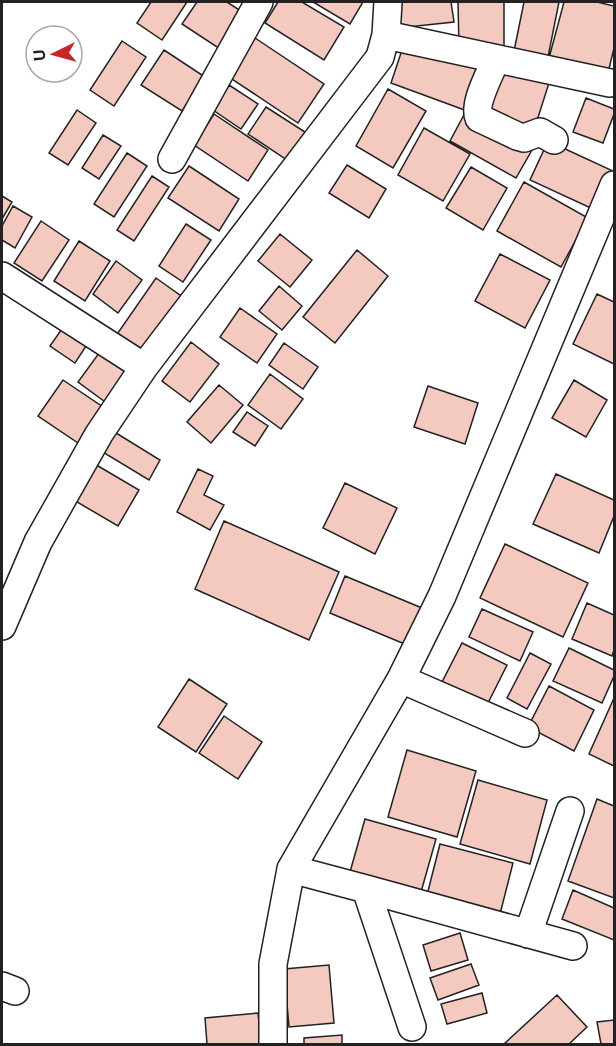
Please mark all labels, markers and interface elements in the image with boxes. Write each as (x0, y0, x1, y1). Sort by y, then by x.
north arrow (24, 24, 84, 84)
text: U (28, 48, 51, 62)

